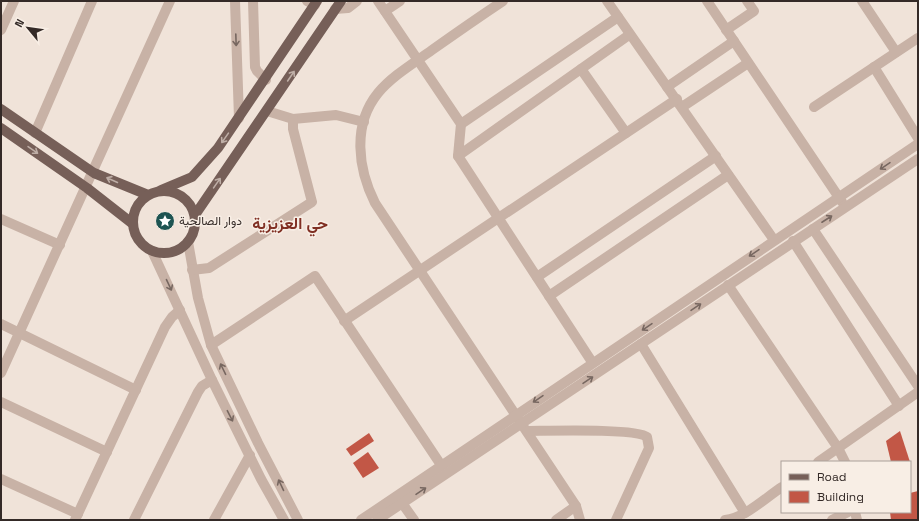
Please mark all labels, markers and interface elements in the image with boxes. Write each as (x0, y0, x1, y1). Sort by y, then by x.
north arrow (8, 8, 48, 48)
text: N (11, 17, 27, 30)
one-way arrow (232, 33, 240, 46)
one-way arrow (287, 71, 295, 82)
one-way arrow (221, 132, 229, 143)
one-way arrow (27, 146, 38, 154)
one-way arrow (880, 162, 891, 170)
one-way arrow (106, 176, 118, 184)
one-way arrow (213, 178, 221, 189)
place icon: دوار الصالحية (154, 210, 176, 232)
place label: دوار الصالحية (179, 213, 242, 229)
district label: حي العزيزية (252, 213, 328, 237)
one-way arrow (821, 215, 833, 223)
one-way arrow (749, 249, 760, 257)
one-way arrow (166, 279, 173, 291)
one-way arrow (690, 303, 701, 311)
one-way arrow (641, 322, 652, 331)
one-way arrow (219, 363, 226, 375)
one-way arrow (582, 375, 593, 384)
one-way arrow (533, 394, 544, 403)
one-way arrow (227, 410, 234, 422)
legend (781, 461, 911, 513)
text: Road (817, 469, 846, 485)
one-way arrow (276, 480, 284, 492)
one-way arrow (415, 486, 427, 494)
text: Building (817, 489, 864, 505)

